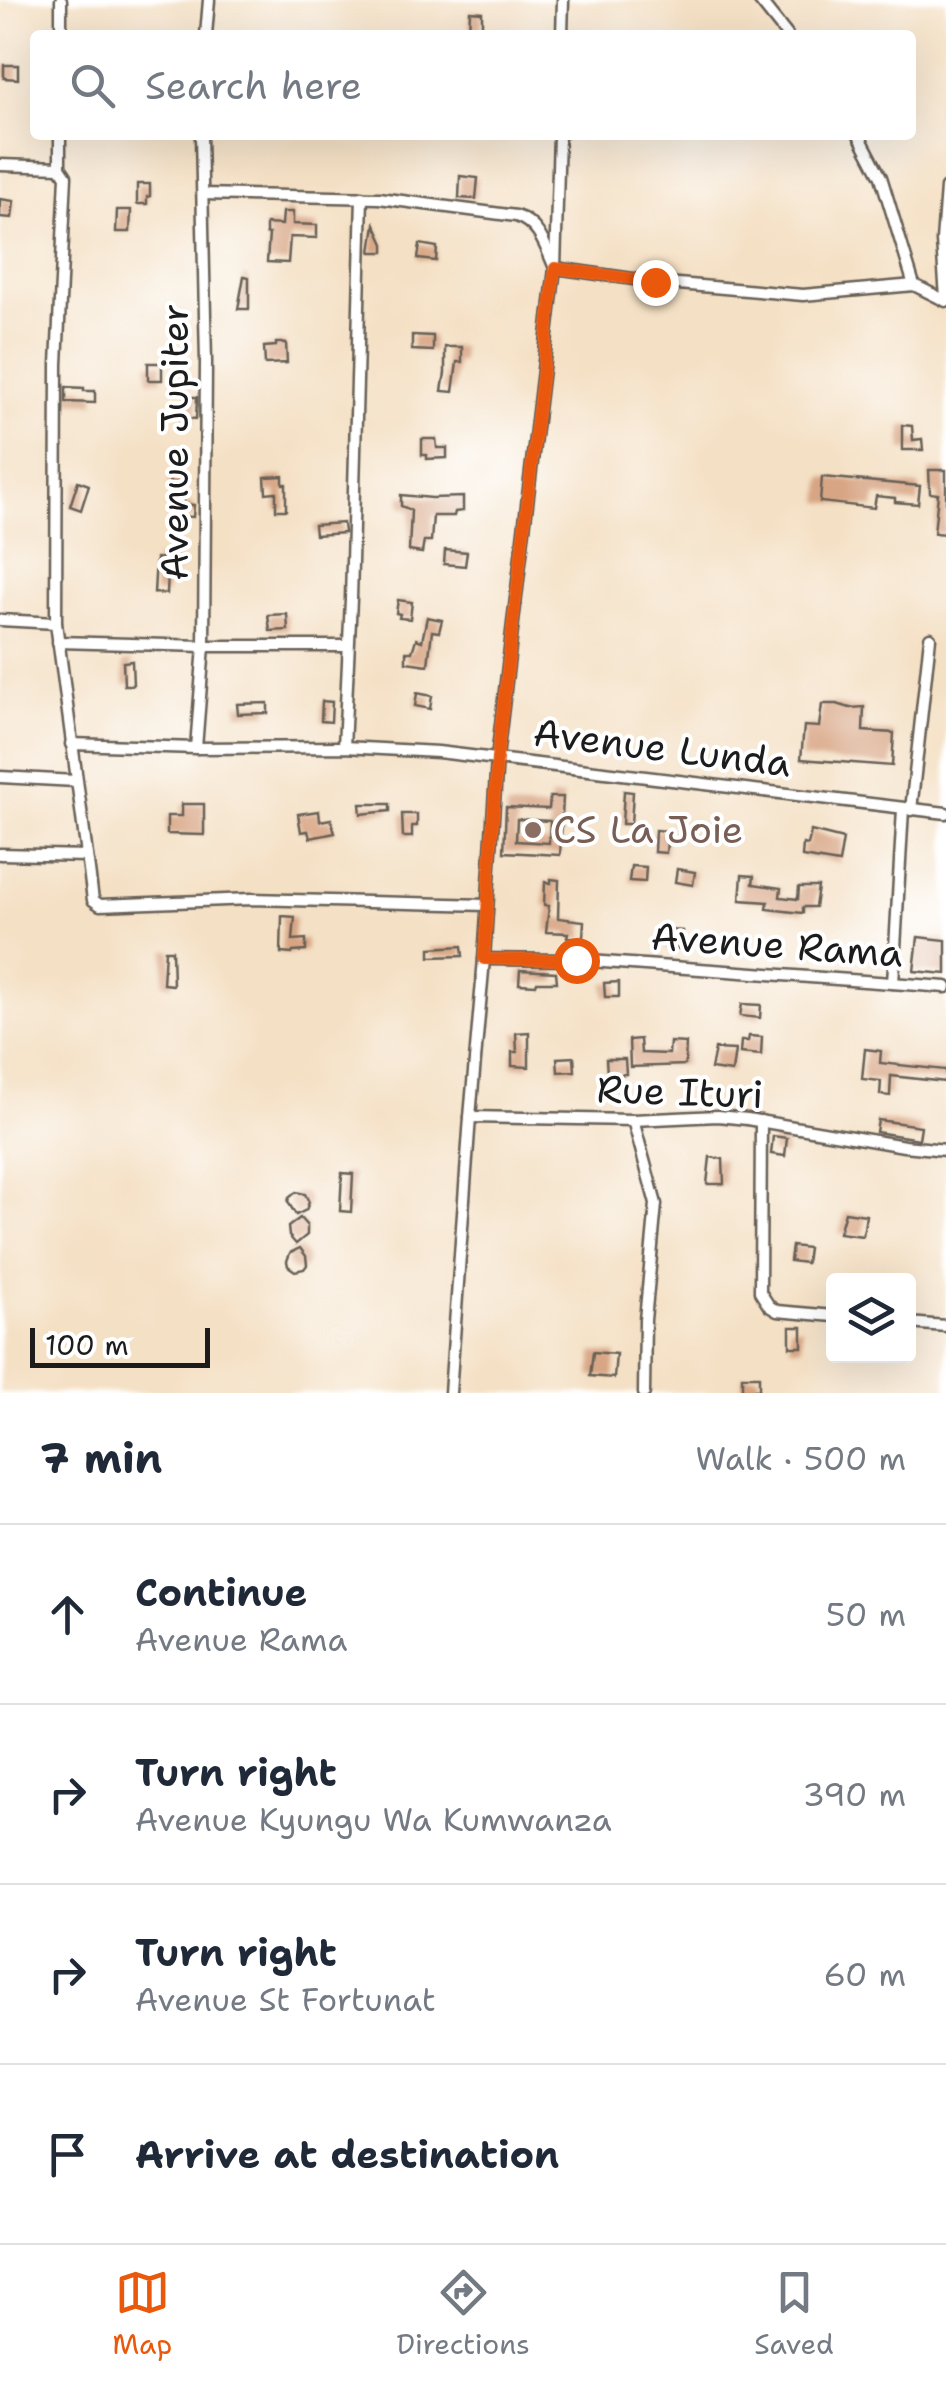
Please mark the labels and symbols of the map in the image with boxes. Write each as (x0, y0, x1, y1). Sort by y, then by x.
route end (633, 260, 679, 306)
street label: Avenue Jupiter (149, 304, 200, 580)
street label: Avenue Lunda (530, 706, 794, 789)
place label: CS La Joie (553, 804, 743, 855)
marker: CS La Joie (522, 819, 544, 841)
street label: Avenue Rama (649, 910, 905, 979)
route start (554, 938, 600, 984)
street label: Rue Ituri (596, 1063, 764, 1120)
scale bar (30, 1323, 210, 1368)

